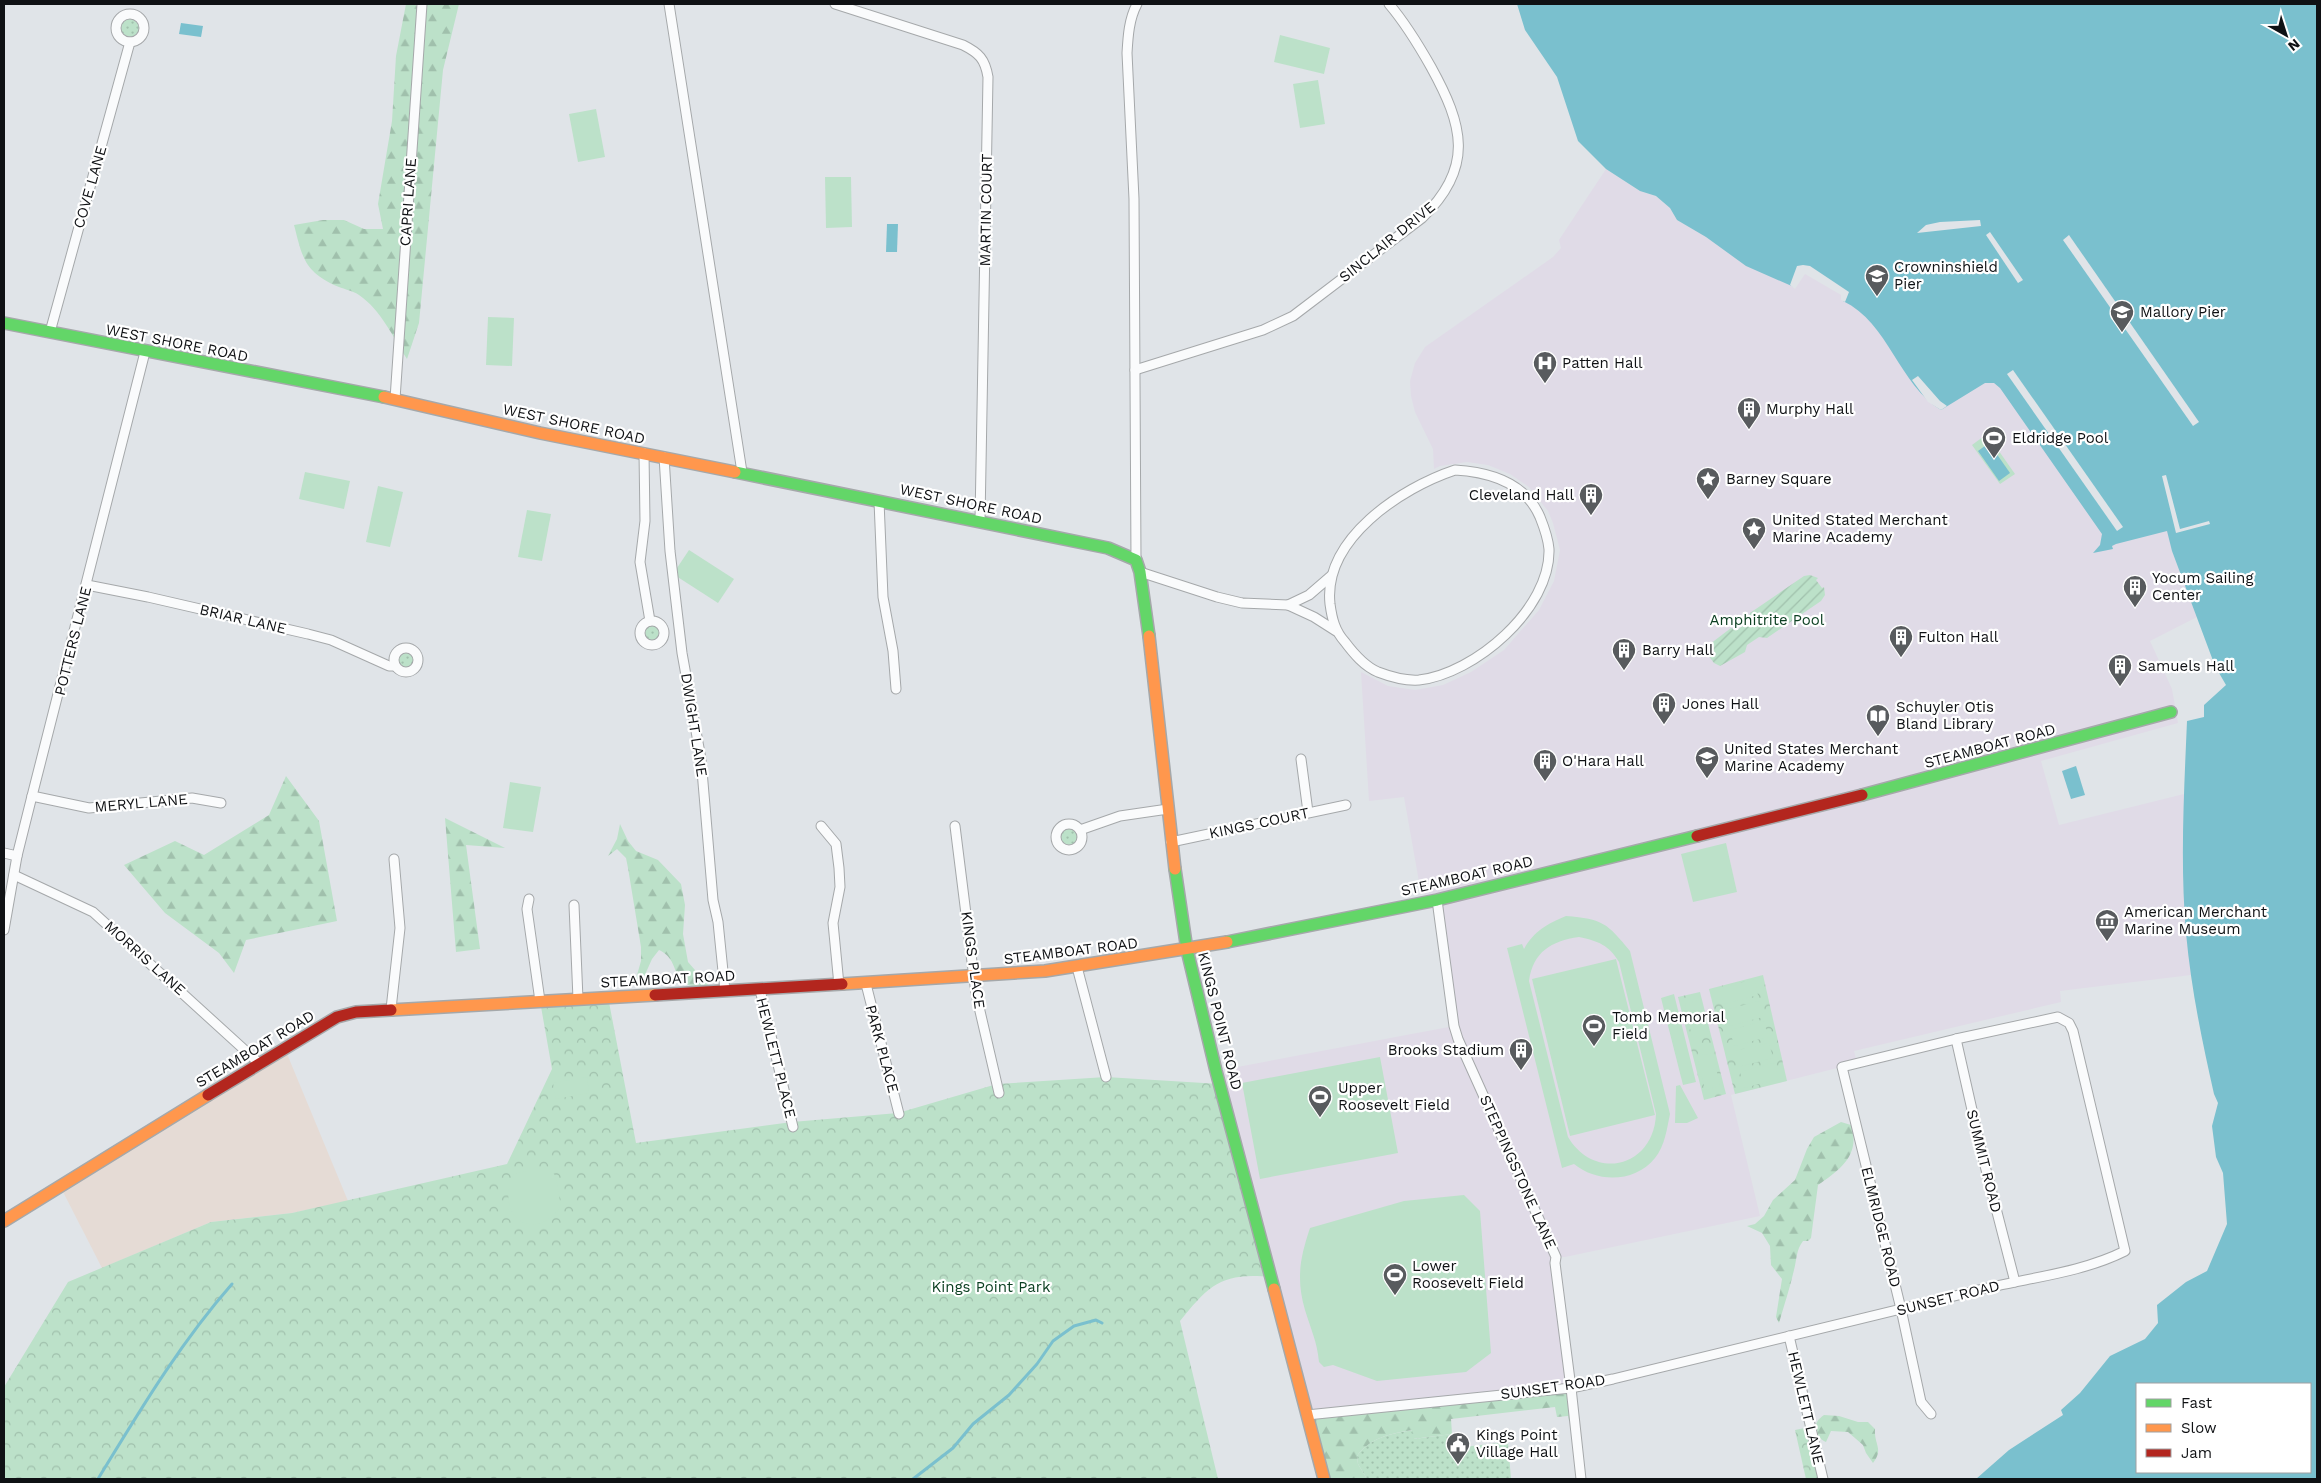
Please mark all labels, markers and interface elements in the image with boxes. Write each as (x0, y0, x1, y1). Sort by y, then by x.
north arrow (2261, 10, 2311, 60)
text: N (2285, 36, 2303, 55)
street label: COVE LANE (70, 144, 110, 230)
street label: MARTIN COURT (976, 153, 996, 267)
street label: CAPRI LANE (396, 157, 420, 247)
street label: SINCLAIR DRIVE (1335, 198, 1439, 286)
place label: Crowninshield Pier (1894, 258, 1998, 293)
school or university icon: Crowninshield Pier (1864, 263, 1890, 297)
school or university icon: Mallory Pier (2109, 299, 2135, 333)
place label: Mallory Pier (2140, 303, 2226, 321)
street label: WEST SHORE ROAD (104, 320, 250, 366)
hospital icon: Patten Hall (1532, 350, 1558, 384)
place label: Patten Hall (1562, 354, 1643, 372)
building icon: Murphy Hall (1736, 396, 1762, 430)
street label: WEST SHORE ROAD (501, 400, 647, 448)
place label: Murphy Hall (1766, 400, 1854, 418)
sports icon: Eldridge Pool (1981, 425, 2007, 459)
place label: Eldridge Pool (2012, 429, 2109, 447)
place icon: Barney Square (1695, 466, 1721, 500)
place label: Barney Square (1726, 470, 1832, 488)
street label: WEST SHORE ROAD (898, 480, 1044, 528)
building icon: Cleveland Hall (1578, 482, 1604, 516)
place label: Cleveland Hall (1469, 486, 1574, 504)
place label: United Stated Merchant Marine Academy (1772, 511, 1948, 546)
place icon: United Stated Merchant Marine Academy (1741, 516, 1767, 550)
place label: Yocum Sailing Center (2152, 569, 2253, 604)
building icon: Yocum Sailing Center (2122, 574, 2148, 608)
street label: POTTERS LANE (51, 585, 95, 697)
street label: BRIAR LANE (198, 600, 288, 638)
park label: Amphitrite Pool (1710, 611, 1825, 629)
building icon: Fulton Hall (1888, 624, 1914, 658)
place label: Fulton Hall (1918, 628, 1999, 646)
building icon: Barry Hall (1611, 637, 1637, 671)
place label: Barry Hall (1642, 641, 1714, 659)
building icon: Samuels Hall (2107, 653, 2133, 687)
place label: Samuels Hall (2138, 657, 2235, 675)
street label: DWIGHT LANE (677, 672, 711, 778)
building icon: Jones Hall (1651, 691, 1677, 725)
place label: Jones Hall (1682, 695, 1759, 713)
place label: Schuyler Otis Bland Library (1896, 698, 1994, 733)
library icon: Schuyler Otis Bland Library (1865, 703, 1891, 737)
street label: STEAMBOAT ROAD (1922, 720, 2058, 772)
place label: United States Merchant Marine Academy (1724, 740, 1899, 775)
school or university icon: United States Merchant Marine Academy (1694, 745, 1720, 779)
building icon: O'Hara Hall (1532, 748, 1558, 782)
place label: O'Hara Hall (1562, 752, 1644, 770)
street label: MERYL LANE (94, 790, 188, 816)
street label: KINGS COURT (1207, 804, 1311, 842)
street label: STEAMBOAT ROAD (1399, 852, 1535, 900)
place label: American Merchant Marine Museum (2124, 903, 2268, 938)
museum icon: American Merchant Marine Museum (2094, 908, 2120, 942)
street label: KINGS PLACE (957, 910, 989, 1010)
street label: MORRIS LANE (101, 917, 189, 999)
street label: STEAMBOAT ROAD (1003, 934, 1139, 968)
street label: KINGS POINT ROAD (1194, 950, 1246, 1092)
street label: STEAMBOAT ROAD (600, 966, 736, 992)
street label: HEWLETT PLACE (752, 996, 800, 1120)
street label: PARK PLACE (862, 1003, 902, 1095)
street label: STEAMBOAT ROAD (192, 1007, 318, 1091)
place label: Tomb Memorial Field (1612, 1008, 1725, 1043)
sports icon: Tomb Memorial Field (1581, 1013, 1607, 1047)
building icon: Brooks Stadium (1508, 1037, 1534, 1071)
place label: Brooks Stadium (1388, 1041, 1504, 1059)
place label: Upper Roosevelt Field (1338, 1079, 1450, 1114)
sports icon: Upper Roosevelt Field (1307, 1084, 1333, 1118)
street label: STEPPINGSTONE LANE (1476, 1092, 1560, 1252)
street label: SUMMIT ROAD (1962, 1108, 2006, 1214)
street label: ELMRIDGE ROAD (1857, 1165, 1905, 1289)
place label: Lower Roosevelt Field (1412, 1257, 1524, 1292)
sports icon: Lower Roosevelt Field (1382, 1262, 1408, 1296)
street label: SUNSET ROAD (1895, 1276, 2001, 1320)
park label: Kings Point Park (932, 1278, 1051, 1296)
street label: HEWLETT LANE (1784, 1350, 1828, 1466)
street label: SUNSET ROAD (1499, 1371, 1607, 1403)
legend (2136, 1383, 2311, 1473)
text: Fast (2181, 1394, 2213, 1412)
text: Slow (2181, 1419, 2217, 1437)
place label: Kings Point Village Hall (1476, 1426, 1558, 1461)
public building icon: Kings Point Village Hall (1445, 1431, 1471, 1465)
text: Jam (2181, 1444, 2212, 1462)

